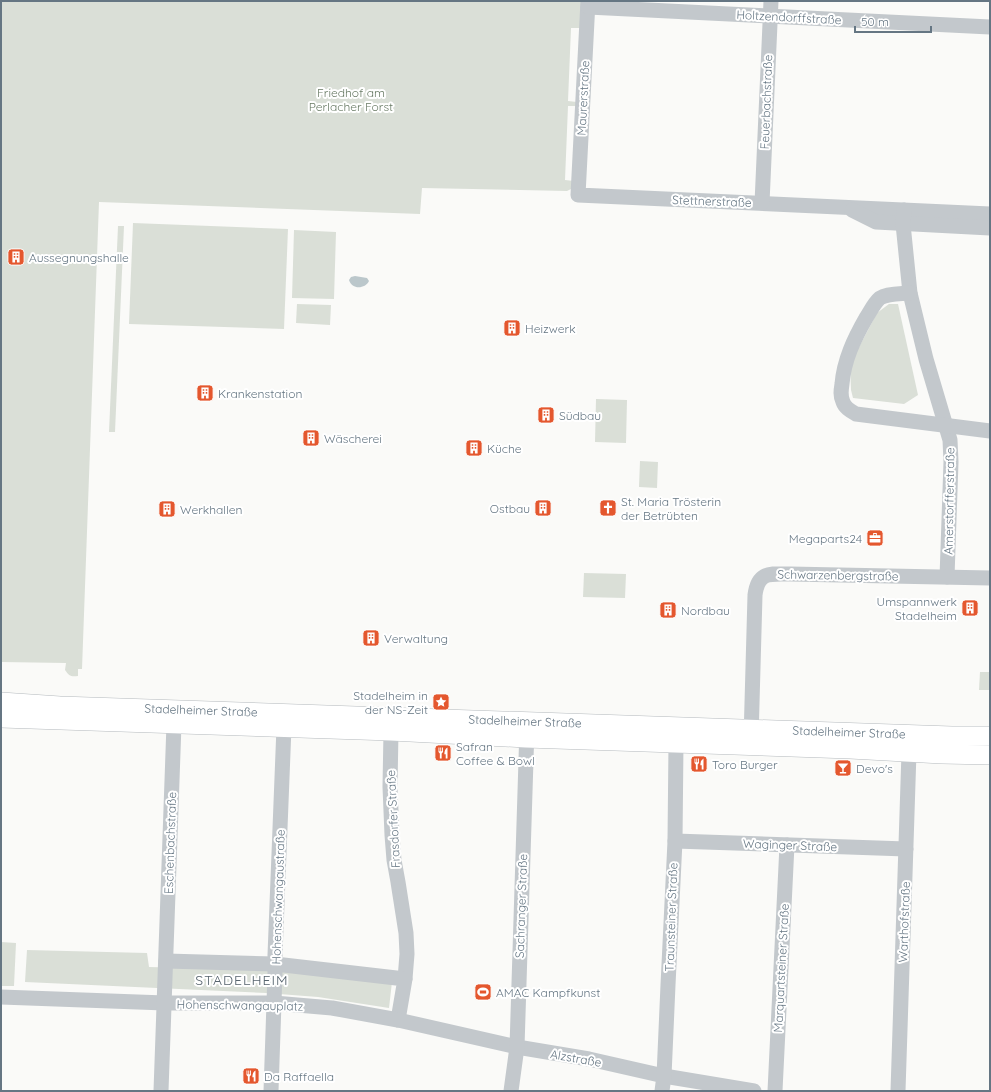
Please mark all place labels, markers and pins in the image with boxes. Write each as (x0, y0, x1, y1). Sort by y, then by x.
building icon: Aussegnungshalle (6, 247, 26, 267)
place label: Aussegnungshalle (29, 250, 129, 265)
building icon: Heizwerk (502, 318, 522, 338)
place label: Heizwerk (525, 321, 576, 336)
building icon: Krankenstation (195, 383, 215, 403)
place label: Krankenstation (218, 386, 302, 401)
building icon: Südbau (536, 405, 556, 425)
place label: Südbau (559, 408, 601, 423)
building icon: Wäscherei (301, 428, 321, 448)
place label: Wäscherei (324, 431, 382, 446)
building icon: Küche (464, 438, 484, 458)
place label: Küche (487, 441, 522, 456)
place label: St. Maria Trösterin der Betrübten (621, 494, 721, 523)
building icon: Ostbau (533, 498, 553, 518)
church icon: St. Maria Trösterin der Betrübten (598, 498, 618, 518)
building icon: Werkhallen (157, 499, 177, 519)
place label: Ostbau (490, 501, 530, 516)
place label: Werkhallen (180, 502, 242, 517)
office icon: Megaparts24 (865, 528, 885, 548)
place label: Megaparts24 (789, 531, 862, 546)
place label: Umspannwerk Stadelheim (877, 594, 957, 623)
building icon: Umspannwerk Stadelheim (960, 598, 980, 618)
building icon: Nordbau (658, 600, 678, 620)
place label: Nordbau (681, 603, 730, 618)
building icon: Verwaltung (361, 628, 381, 648)
place label: Verwaltung (384, 631, 448, 646)
place label: Stadelheim in der NS-Zeit (353, 688, 428, 717)
place icon: Stadelheim in der NS-Zeit (431, 692, 451, 712)
place label: Safran Coffee & Bowl (456, 739, 535, 768)
restaurant icon: Safran Coffee & Bowl (433, 743, 453, 763)
restaurant icon: Toro Burger (689, 754, 709, 774)
place label: Toro Burger (712, 757, 778, 772)
bar icon: Devo's (833, 758, 853, 778)
place label: Devo's (856, 761, 893, 776)
sports icon: AMAC Kampfkunst (473, 982, 493, 1002)
place label: AMAC Kampfkunst (496, 985, 600, 1000)
restaurant icon: Da Raffaella (241, 1066, 261, 1086)
place label: Da Raffaella (264, 1069, 334, 1084)

